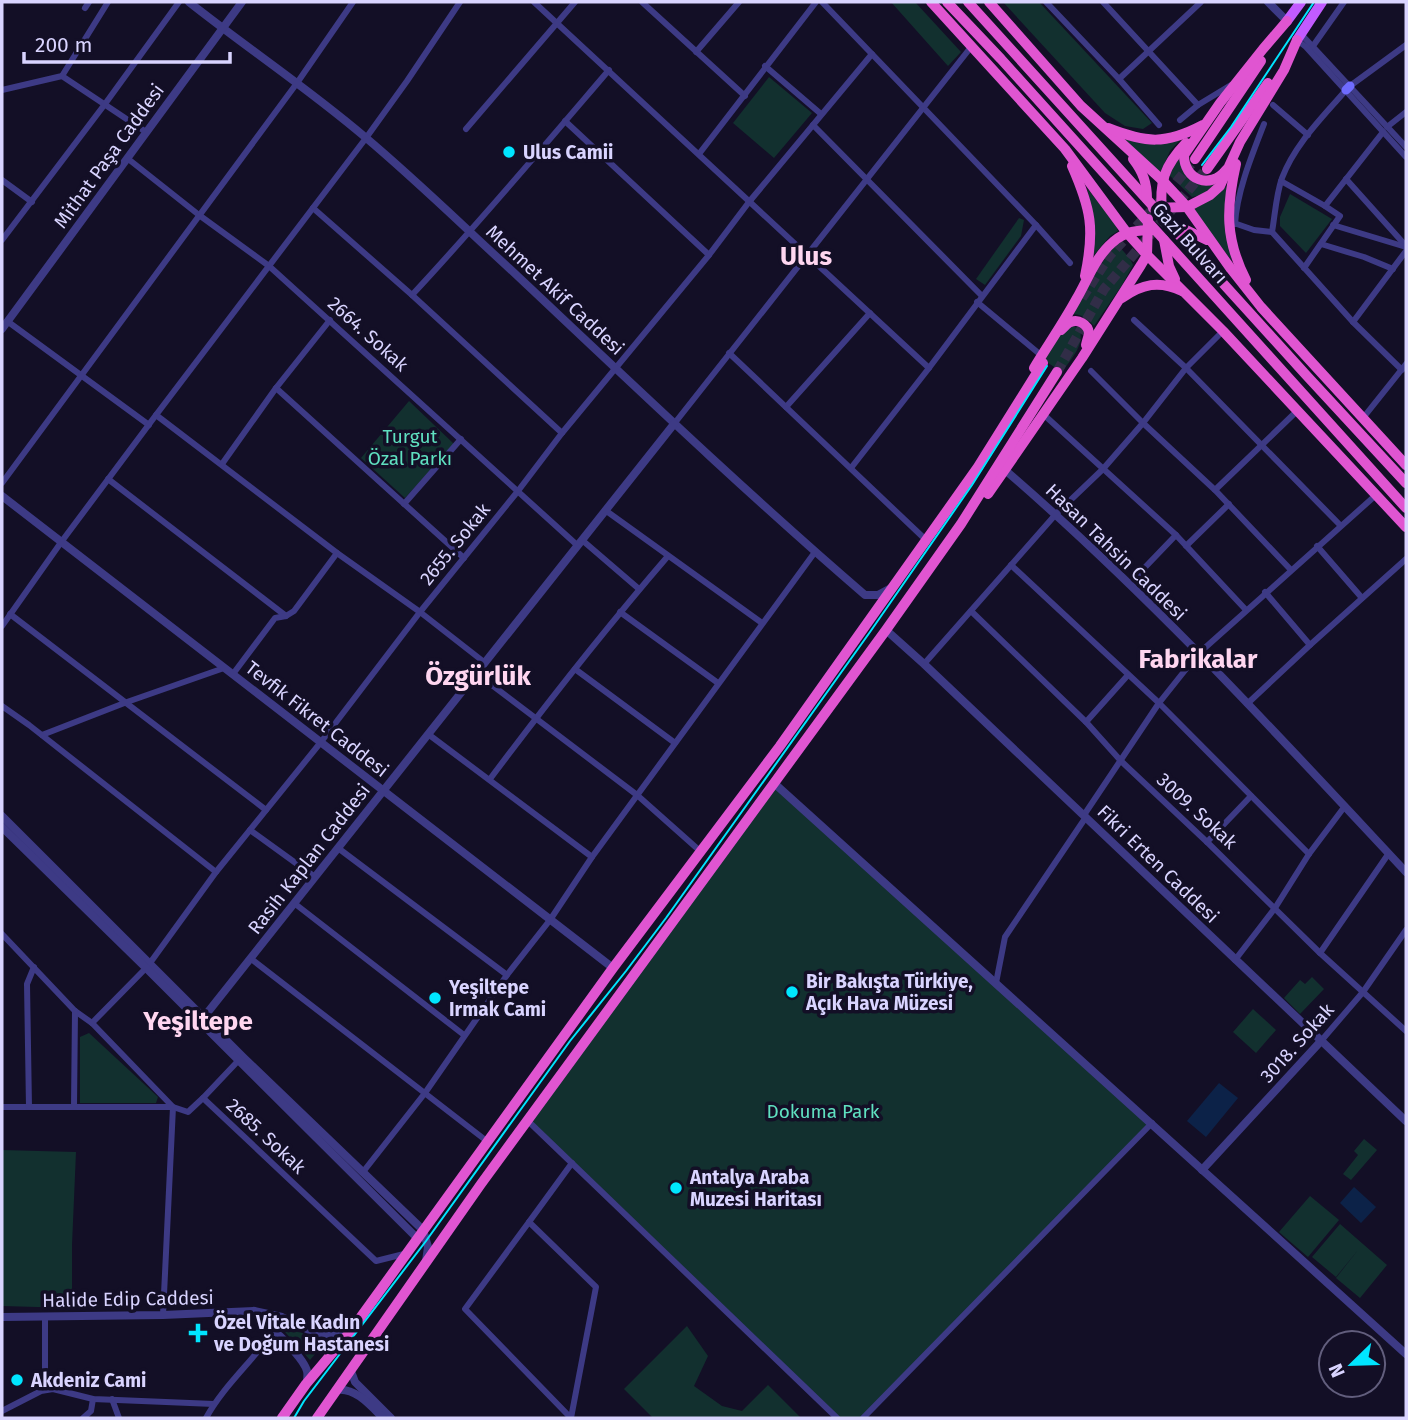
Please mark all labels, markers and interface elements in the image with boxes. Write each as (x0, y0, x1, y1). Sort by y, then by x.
scale bar (24, 21, 231, 65)
text: 200 m (35, 32, 92, 58)
street label: Mithat Paşa Caddesi (49, 79, 169, 233)
place label: Ulus Camii (523, 141, 613, 164)
marker: Ulus Camii (501, 144, 517, 160)
street label: Gazi Bulvarı (1148, 198, 1232, 288)
street label: Mehmet Akif Caddesi (481, 220, 629, 360)
district label: Ulus (780, 241, 832, 272)
street label: 2664. Sokak (323, 292, 413, 376)
park label: Turgut Özal Parkı (368, 425, 452, 470)
street label: Hasan Tahsin Caddesi (1041, 479, 1191, 625)
street label: 2655. Sokak (415, 498, 495, 590)
district label: Fabrikalar (1139, 644, 1258, 675)
street label: Tevfik Fikret Caddesi (241, 656, 393, 782)
district label: Özgürlük (425, 660, 531, 692)
street label: 3009. Sokak (1152, 768, 1242, 854)
street label: Rasih Kaplan Caddesi (243, 779, 375, 939)
street label: Fikri Erten Caddesi (1092, 800, 1224, 928)
place label: Bir Bakışta Türkiye, Açık Hava Müzesi (805, 970, 973, 1015)
place label: Yeşiltepe Irmak Cami (448, 976, 546, 1021)
marker: Bir Bakışta Türkiye, Açık Hava Müzesi (784, 984, 800, 1000)
marker: Yeşiltepe Irmak Cami (427, 990, 443, 1006)
street label: 3018. Sokak (1255, 998, 1339, 1087)
district label: Yeşiltepe (142, 1006, 253, 1037)
street label: 2685. Sokak (222, 1093, 311, 1179)
park label: Dokuma Park (766, 1100, 880, 1123)
place label: Antalya Araba Muzesi Haritası (689, 1166, 822, 1211)
marker: Antalya Araba Muzesi Haritası (668, 1180, 684, 1196)
street label: Halide Edip Caddesi (42, 1286, 214, 1312)
place label: Özel Vitale Kadın ve Doğum Hastanesi (213, 1310, 389, 1356)
marker: Özel Vitale Kadın ve Doğum Hastanesi (188, 1323, 208, 1343)
north arrow (1317, 1329, 1387, 1399)
text: N (1324, 1360, 1350, 1381)
place label: Akdeniz Cami (30, 1369, 146, 1392)
marker: Akdeniz Cami (9, 1372, 25, 1388)

